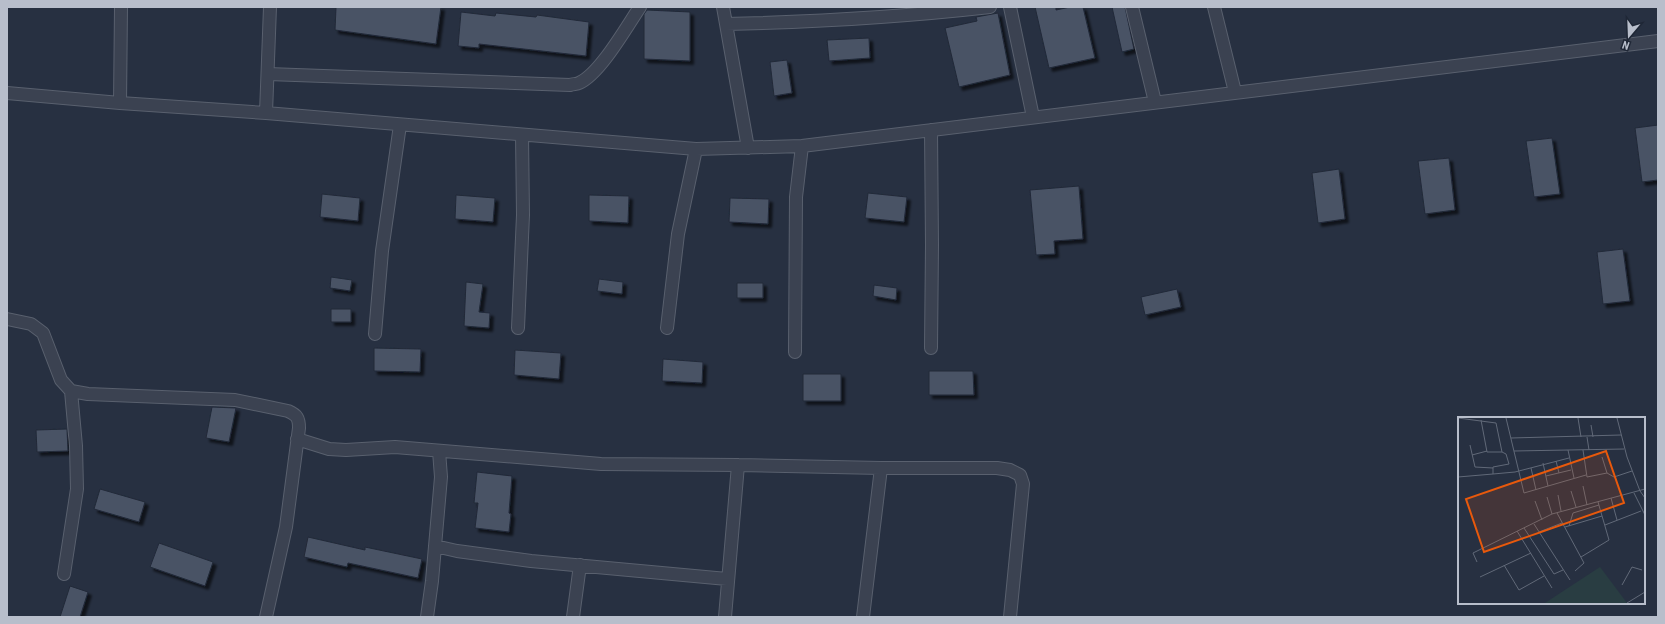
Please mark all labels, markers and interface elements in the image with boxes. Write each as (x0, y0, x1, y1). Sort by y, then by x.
north arrow (1609, 16, 1649, 56)
text: N (1620, 38, 1631, 52)
inset map (1458, 417, 1645, 604)

